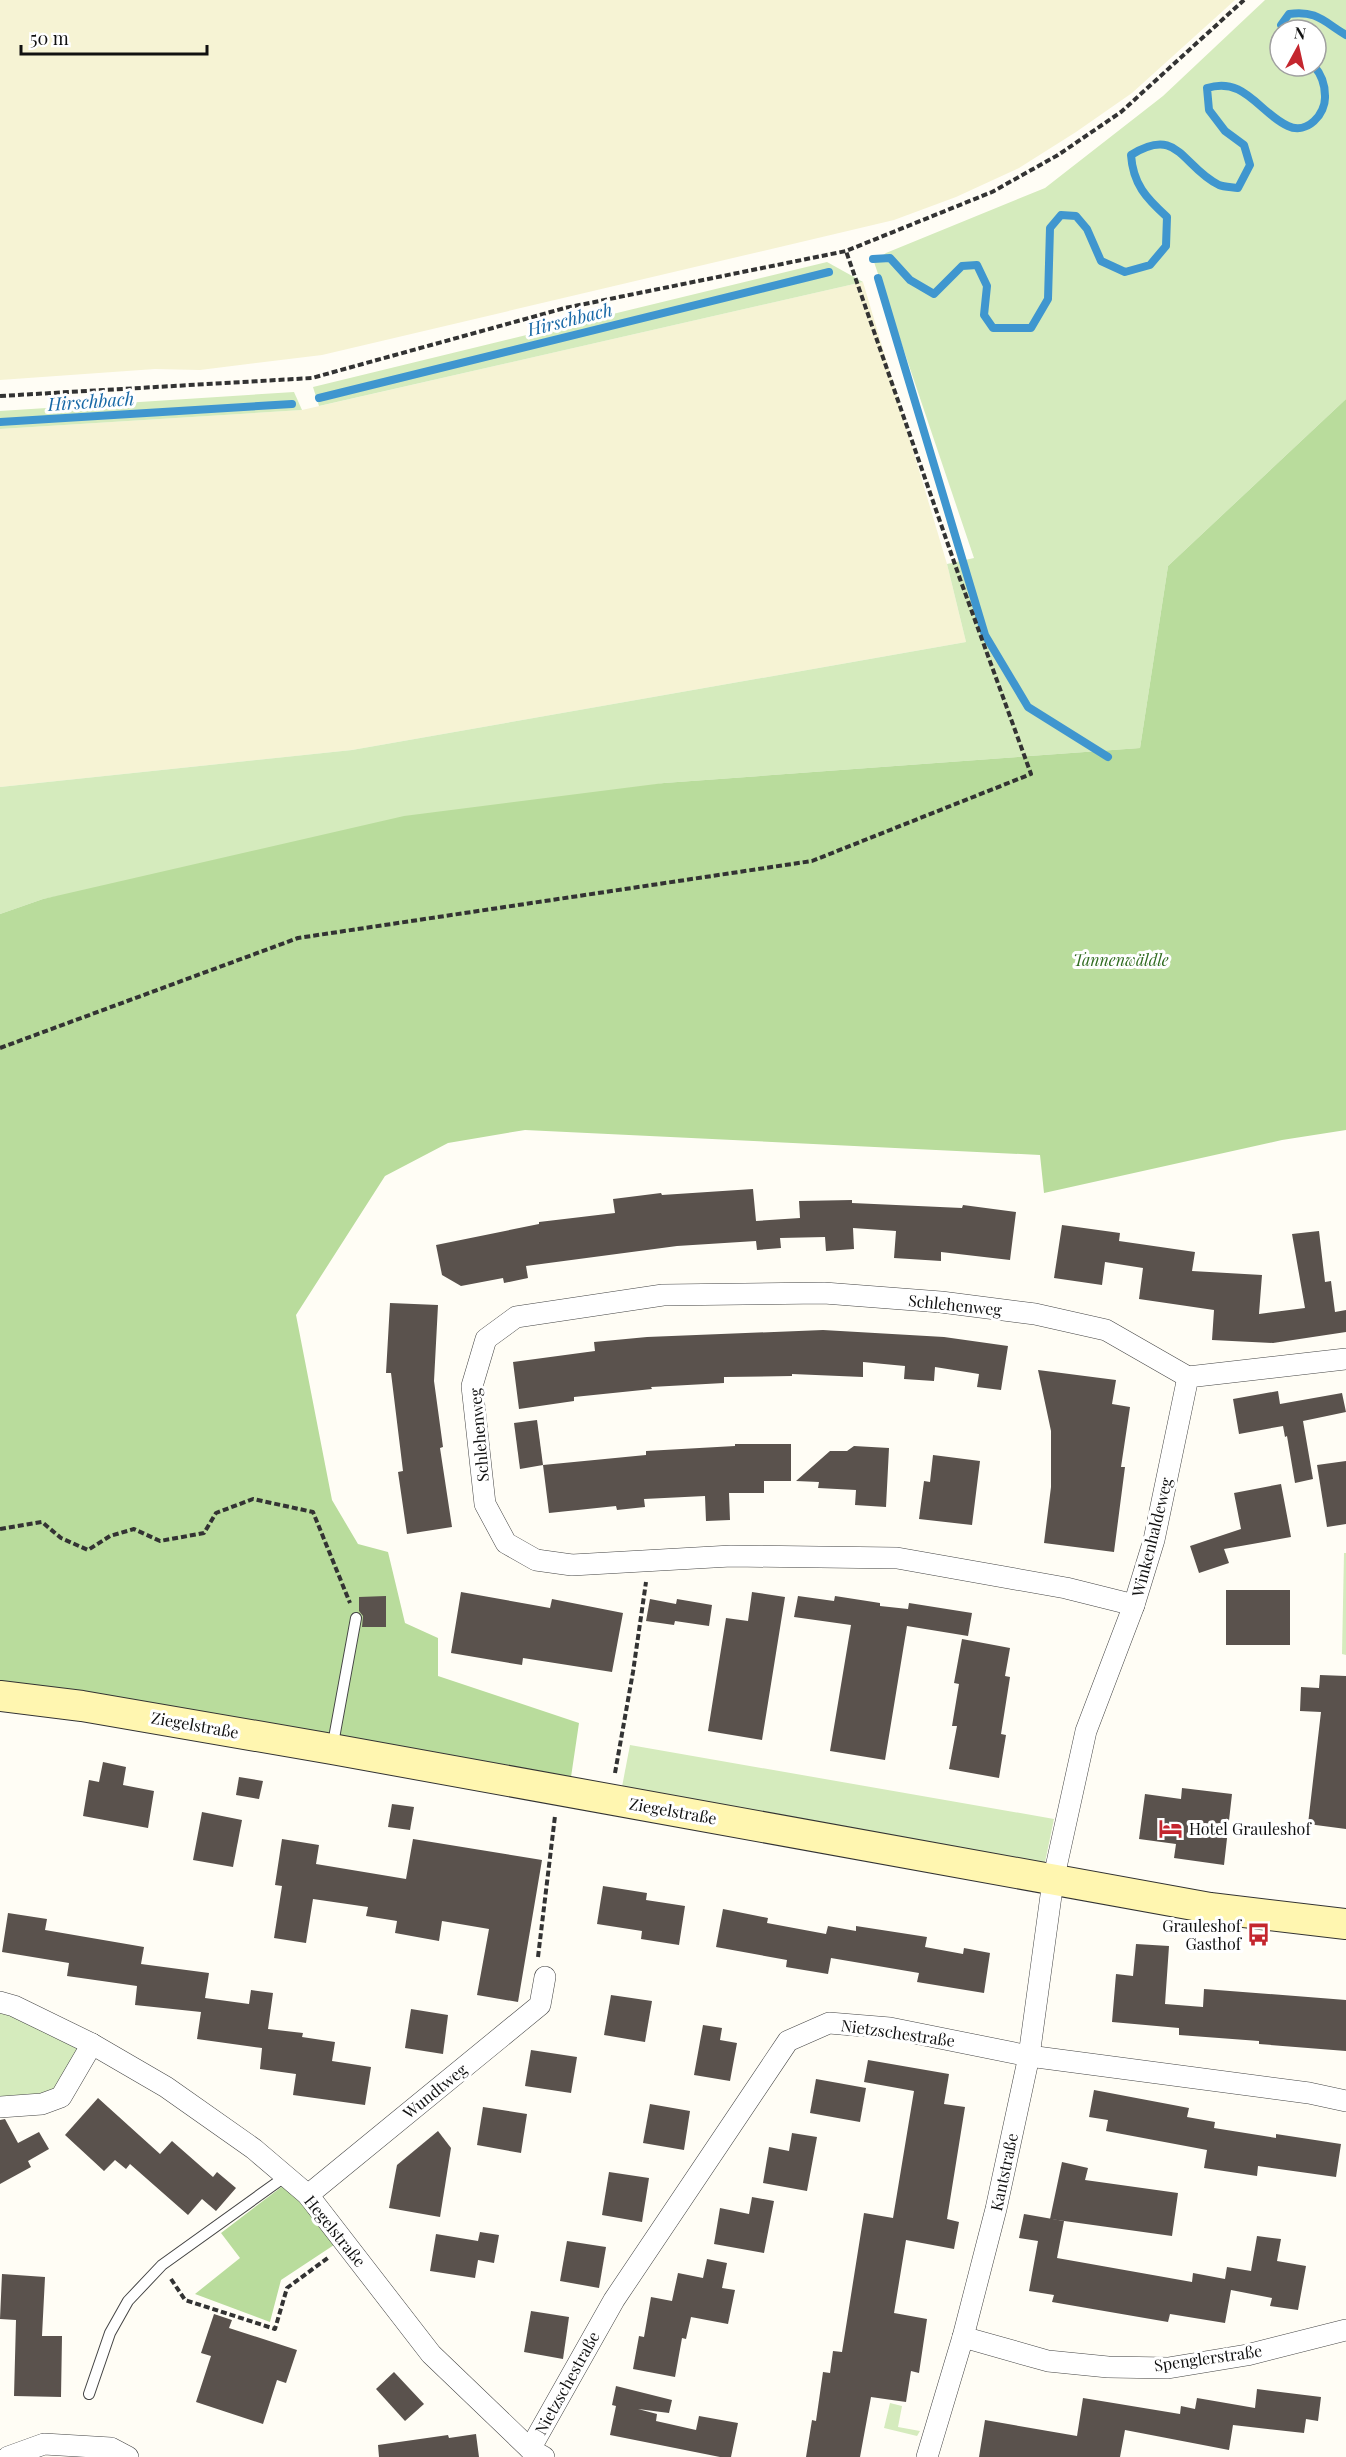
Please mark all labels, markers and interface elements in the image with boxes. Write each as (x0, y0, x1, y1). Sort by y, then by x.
scale bar (21, 18, 207, 56)
north arrow (1268, 18, 1328, 78)
text: N (1293, 21, 1308, 44)
text: 50 m (30, 26, 69, 50)
water label: Hirschbach (524, 297, 615, 341)
water label: Hirschbach (46, 386, 135, 416)
park label: Tannenwäldle (1073, 949, 1169, 970)
street label: Schlehenweg (907, 1289, 1003, 1320)
street label: Schlehenweg (464, 1387, 493, 1483)
street label: Winkenhaldeweg (1126, 1475, 1177, 1600)
street label: Ziegelstraße (150, 1706, 241, 1743)
street label: Ziegelstraße (628, 1792, 719, 1829)
hotel icon: Hotel Grauleshof (1158, 1816, 1184, 1842)
place label: Hotel Grauleshof (1189, 1818, 1312, 1839)
place label: Grauleshof Gasthof (1162, 1915, 1243, 1954)
bus stop icon: Grauleshof Gasthof (1246, 1922, 1272, 1948)
street label: Nietzschestraße (840, 2014, 956, 2051)
street label: Wundtweg (398, 2058, 471, 2123)
street label: Kantstraße (985, 2131, 1022, 2213)
street label: Hegelstraße (300, 2191, 371, 2271)
street label: Nietzschestraße (530, 2327, 604, 2438)
street label: Spenglerstraße (1153, 2340, 1263, 2375)

